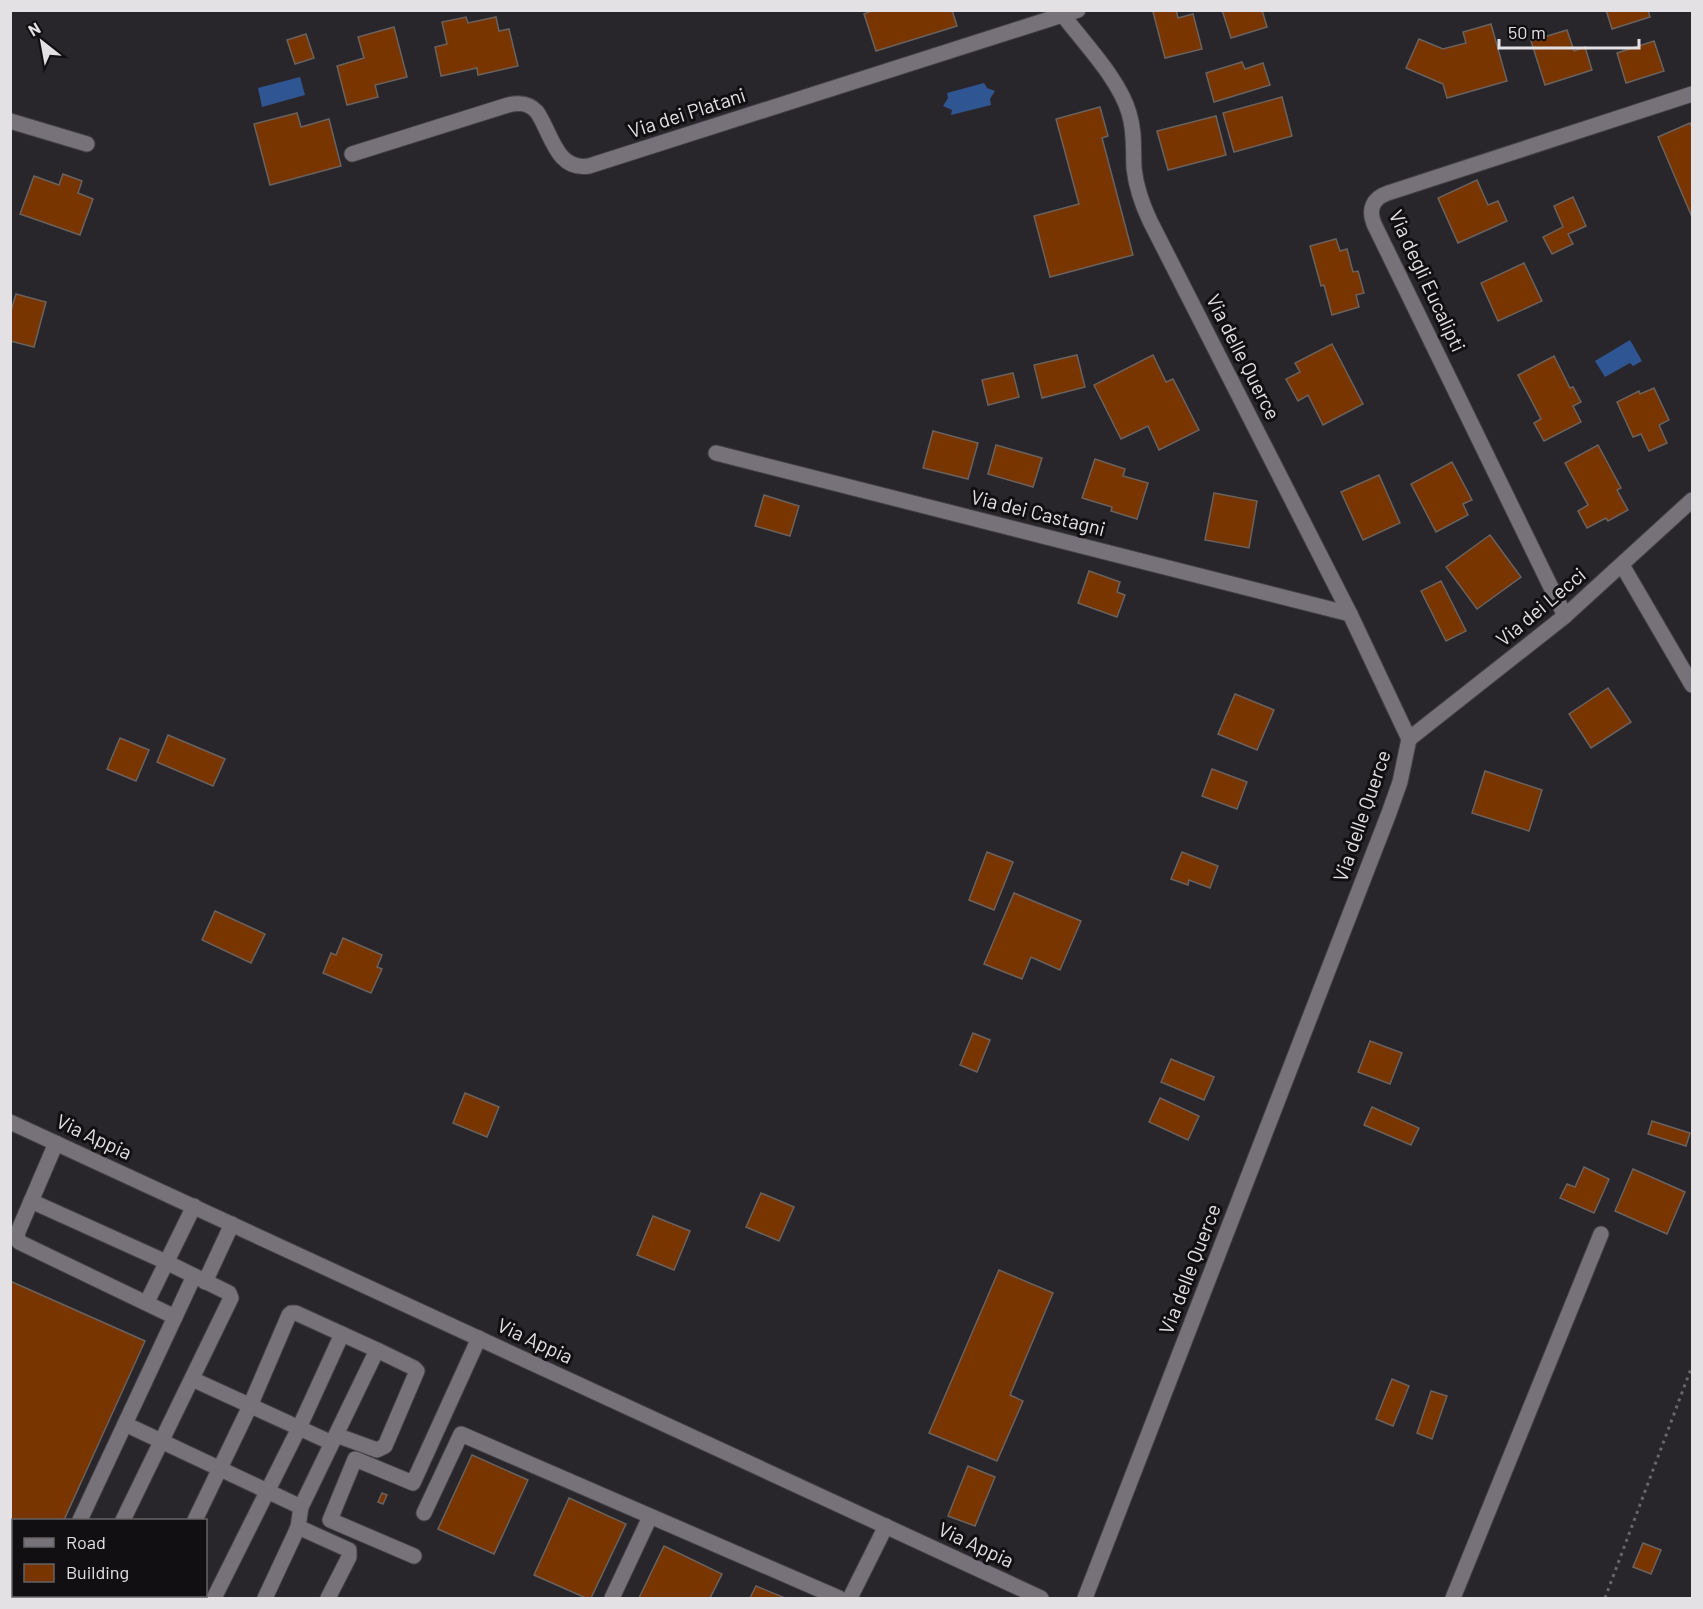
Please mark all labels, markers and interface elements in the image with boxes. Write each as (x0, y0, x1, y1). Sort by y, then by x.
north arrow (12, 12, 72, 72)
scale bar (1499, 12, 1638, 50)
text: N (25, 18, 43, 40)
text: 50 m (1508, 21, 1546, 43)
street label: Via dei Platani (625, 82, 748, 142)
street label: Via degli Eucalipti (1385, 206, 1471, 355)
street label: Via delle Querce (1202, 290, 1286, 423)
street label: Via dei Castagni (969, 484, 1108, 540)
street label: Via dei Lecci (1491, 562, 1590, 651)
street label: Via delle Querce (1327, 747, 1395, 885)
street label: Via Appia (53, 1108, 136, 1164)
street label: Via delle Querce (1153, 1200, 1225, 1337)
street label: Via Appia (494, 1312, 577, 1368)
street label: Via Appia (935, 1516, 1018, 1572)
legend (12, 1519, 207, 1597)
text: Road (66, 1531, 106, 1553)
text: Building (66, 1561, 129, 1583)

